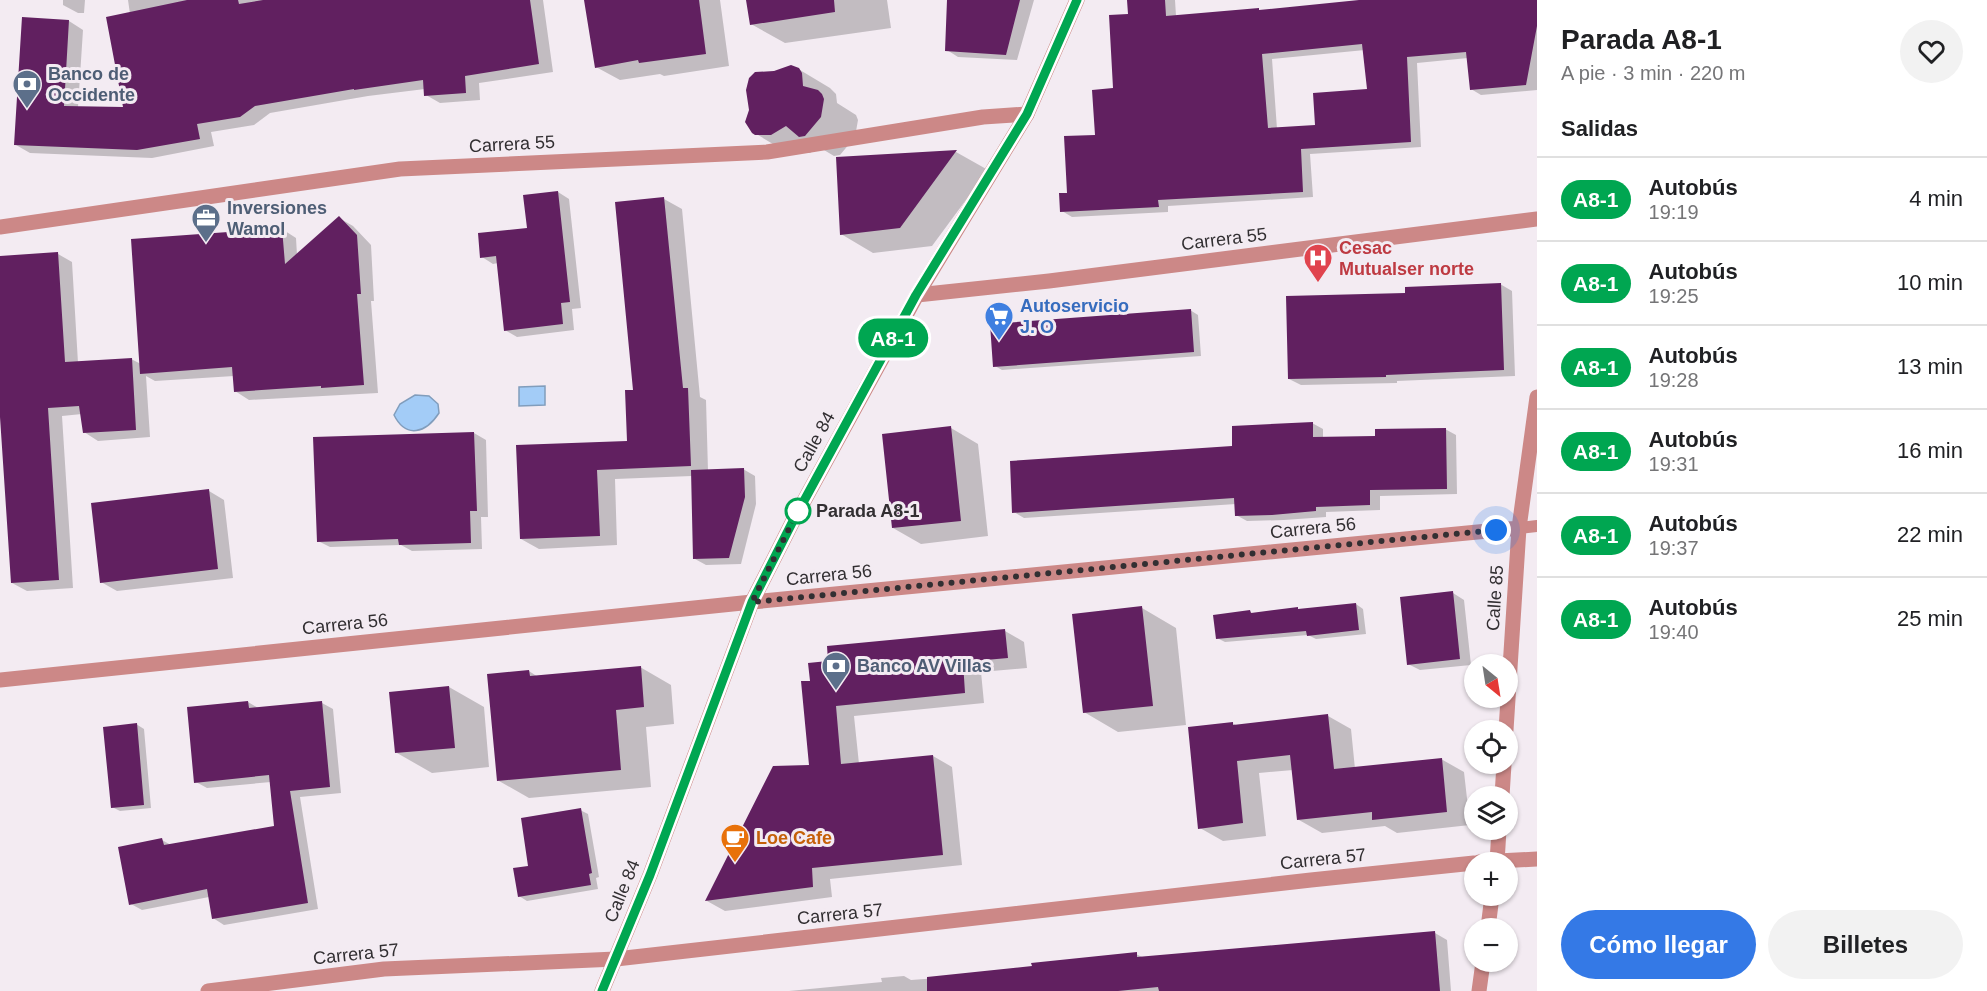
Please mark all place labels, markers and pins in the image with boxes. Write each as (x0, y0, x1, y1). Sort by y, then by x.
place label: Banco de Occidente (48, 64, 135, 105)
bank icon: Banco de Occidente (11, 68, 43, 110)
place label: Inversiones Wamol (227, 198, 327, 239)
office icon: Inversiones Wamol (190, 202, 222, 244)
place label: Cesac Mutualser norte (1339, 238, 1474, 279)
hospital icon: Cesac Mutualser norte (1302, 242, 1334, 284)
place label: Autoservicio J. O (1020, 296, 1129, 337)
supermarket icon: Autoservicio J. O (983, 300, 1015, 342)
marker: Parada A8-1 (785, 498, 811, 524)
place label: Parada A8-1 (816, 501, 919, 521)
bank icon: Banco AV Villas (820, 650, 852, 692)
place label: Banco AV Villas (857, 656, 992, 676)
cafe icon: Loe Cafe (719, 822, 751, 864)
place label: Loe Cafe (756, 828, 832, 848)

